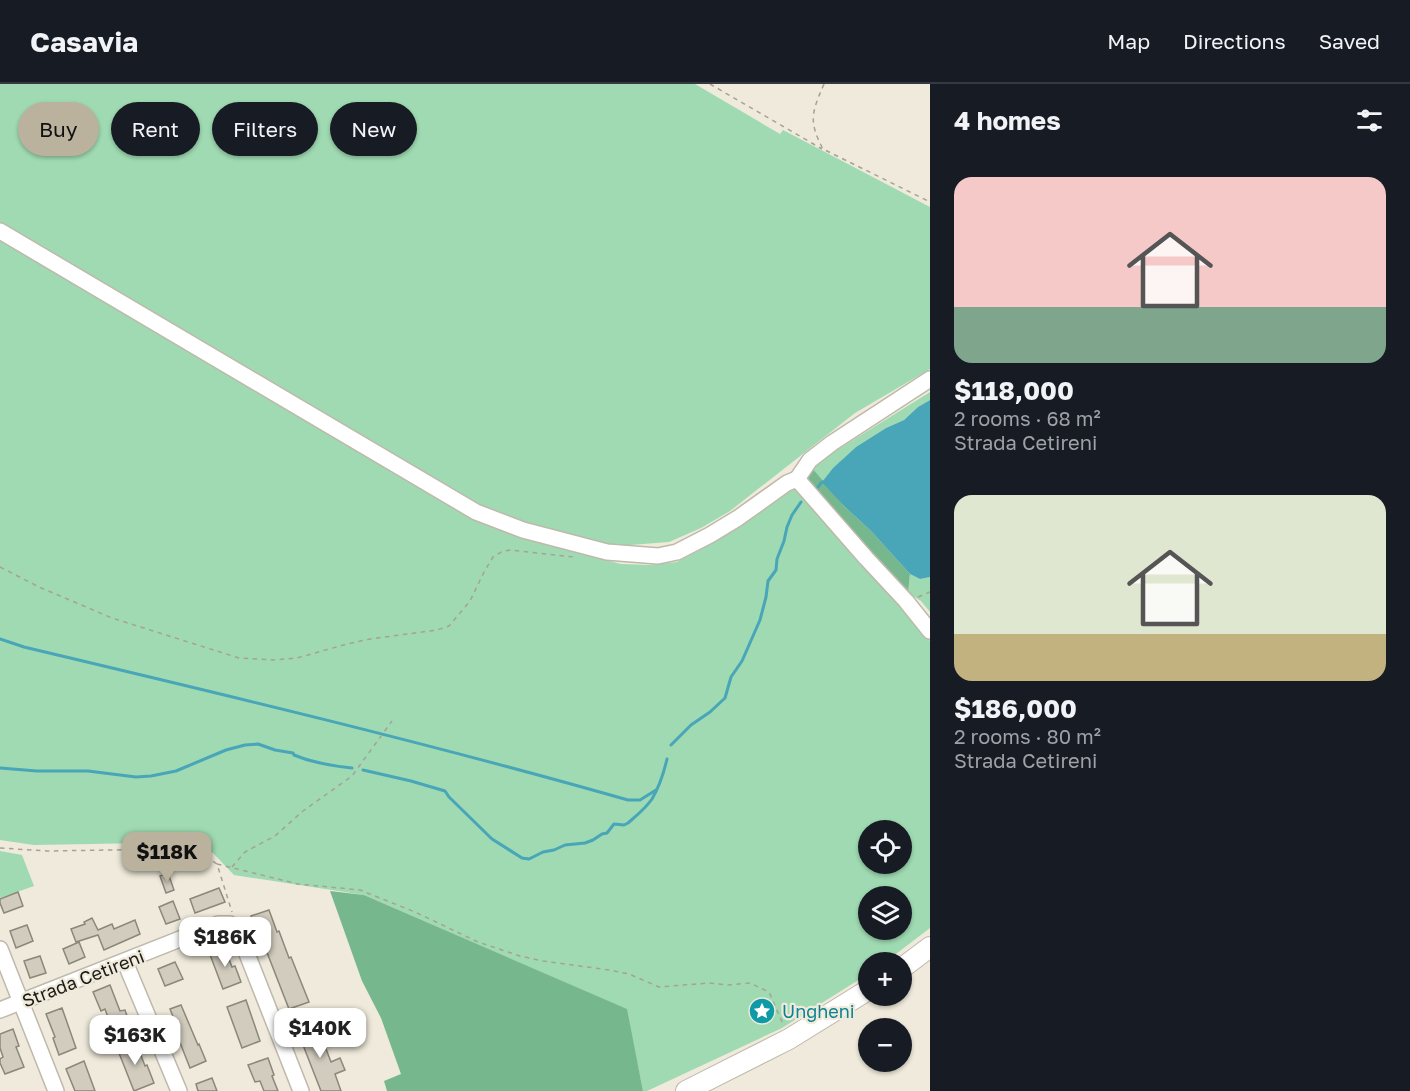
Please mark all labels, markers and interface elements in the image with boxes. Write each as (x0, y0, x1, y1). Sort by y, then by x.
text: Casavia (30, 25, 138, 58)
text: Map (1107, 28, 1150, 54)
text: Directions (1183, 28, 1286, 54)
text: Saved (1319, 28, 1380, 54)
chip: Buy (18, 102, 99, 156)
chip: Rent (111, 102, 200, 156)
chip: Filters (212, 102, 318, 156)
chip: New (330, 102, 417, 156)
icon: filters (1353, 104, 1386, 137)
text: 4 homes (954, 105, 1061, 136)
icon: home (1116, 216, 1224, 324)
text: $118,000 (954, 375, 1074, 406)
text: 2 rooms · 68 m² (954, 406, 1101, 430)
text: Strada Cetireni (954, 430, 1097, 454)
icon: home (1116, 534, 1224, 642)
text: $186,000 (954, 693, 1077, 724)
text: 2 rooms · 80 m² (954, 724, 1101, 748)
text: Strada Cetireni (954, 748, 1097, 772)
map controls (858, 820, 912, 1072)
button: locate (858, 820, 912, 874)
pin: $118K (125, 832, 209, 883)
text: $118K (136, 839, 198, 863)
button: layers (858, 886, 912, 940)
pin: $186K (183, 917, 267, 968)
text: $186K (193, 924, 257, 948)
street label: Strada Cetireni (19, 945, 147, 1011)
button: + (858, 952, 912, 1006)
place icon: Ungheni (747, 996, 777, 1026)
place label: Ungheni (782, 1000, 855, 1022)
pin: $140K (278, 1008, 362, 1059)
pin: $163K (93, 1015, 177, 1066)
text: $140K (288, 1015, 352, 1039)
button: − (858, 1018, 912, 1072)
text: $163K (103, 1022, 167, 1046)

